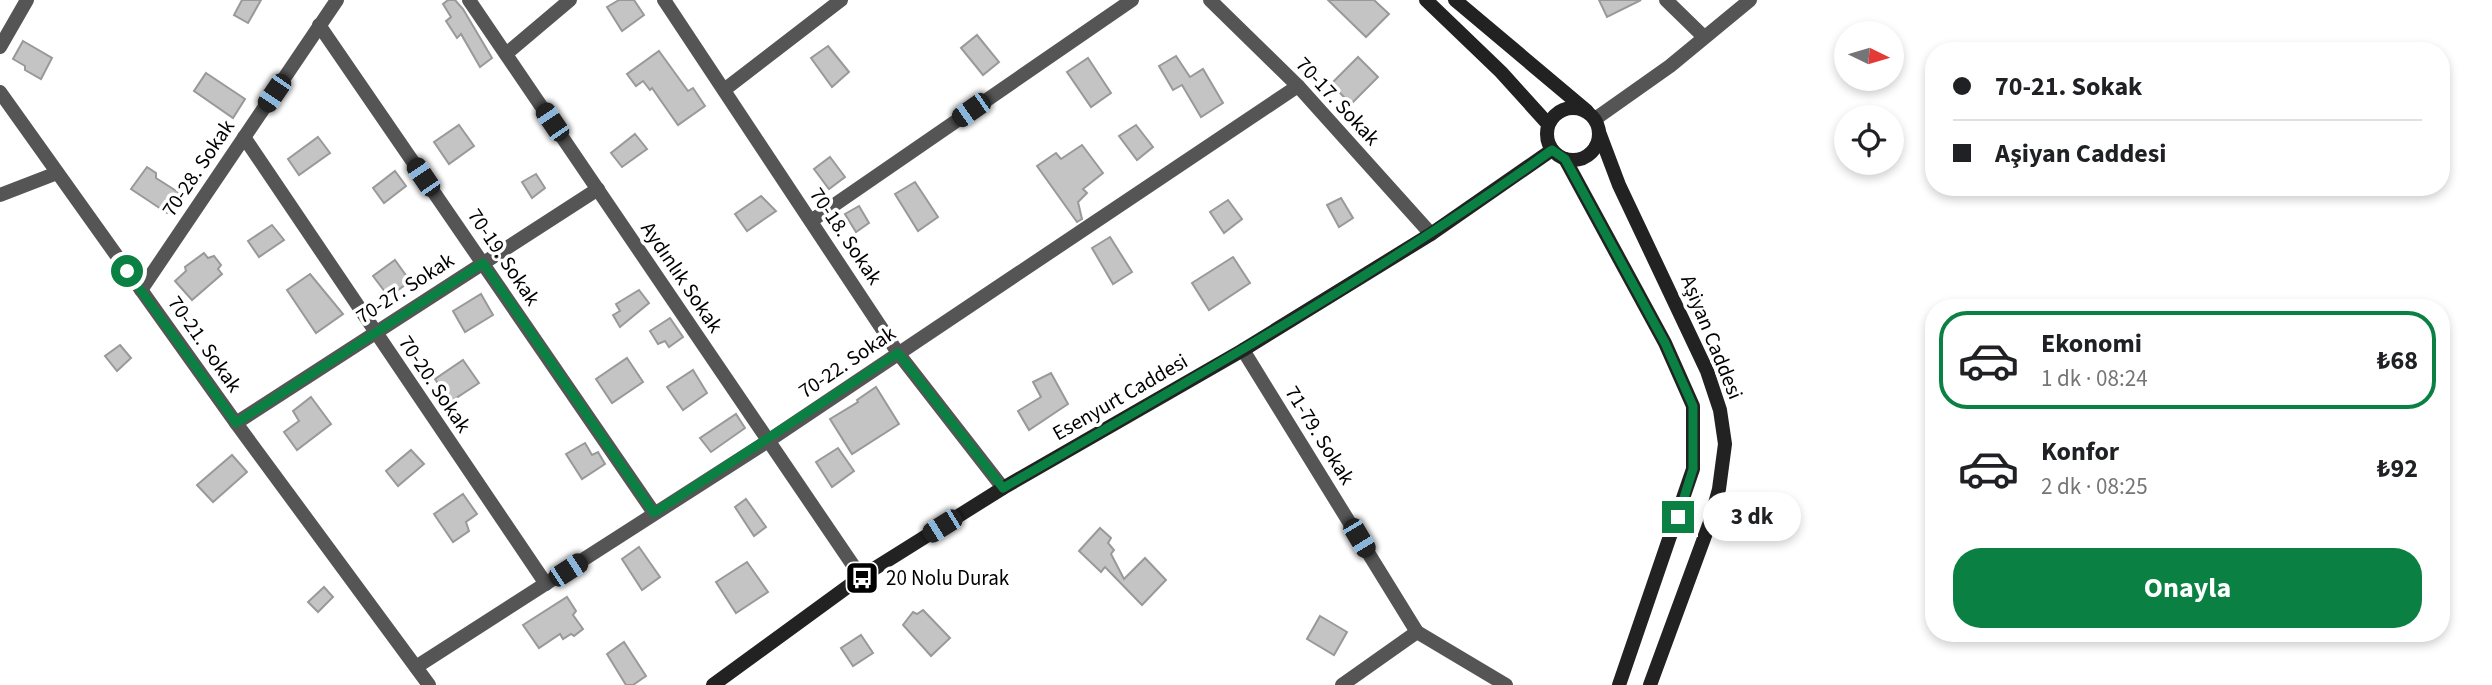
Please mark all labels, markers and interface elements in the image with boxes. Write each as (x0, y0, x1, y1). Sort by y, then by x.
north arrow (1834, 21, 1904, 91)
map controls (1834, 21, 1904, 175)
street label: 70-17. Sokak (1289, 50, 1387, 152)
text: 70-21. Sokak (1995, 68, 2142, 105)
car (254, 70, 295, 116)
car (948, 89, 995, 131)
car (532, 99, 573, 145)
button: locate (1834, 105, 1904, 175)
street label: 70-28. Sokak (154, 113, 242, 223)
text: Aşiyan Caddesi (1995, 135, 2167, 172)
car (403, 154, 444, 200)
street label: 70-18. Sokak (802, 181, 890, 291)
street label: 70-19. Sokak (460, 202, 548, 312)
street label: Aydınlık Sokak (634, 215, 731, 339)
street label: 70-27. Sokak (350, 245, 460, 331)
route start (111, 255, 143, 287)
street label: Aşiyan Caddesi (1673, 270, 1751, 404)
street label: 70-21. Sokak (161, 290, 250, 399)
street label: 70-22. Sokak (792, 318, 902, 406)
text: Ekonomi (2041, 325, 2142, 362)
street label: 70-20. Sokak (391, 329, 479, 439)
icon: car (1957, 329, 2020, 392)
text: ₺68 (2377, 342, 2418, 379)
street label: Esenyurt Caddesi (1047, 346, 1193, 448)
text: 1 dk · 08:24 (2041, 362, 2148, 395)
street label: 71-79. Sokak (1278, 380, 1363, 491)
text: Konfor (2041, 433, 2119, 470)
icon: car (1957, 437, 2020, 500)
text: ₺92 (2377, 450, 2418, 487)
text: 2 dk · 08:25 (2041, 470, 2148, 503)
callout: 3 dk (1702, 492, 1800, 542)
text: 3 dk (1731, 500, 1773, 533)
route end (1662, 501, 1694, 533)
car (919, 506, 966, 546)
car (1340, 515, 1379, 561)
button: Onayla (1953, 548, 2422, 628)
car (545, 550, 592, 590)
bus stop icon: 20 Nolu Durak (843, 559, 881, 597)
place label: 20 Nolu Durak (886, 563, 1010, 593)

